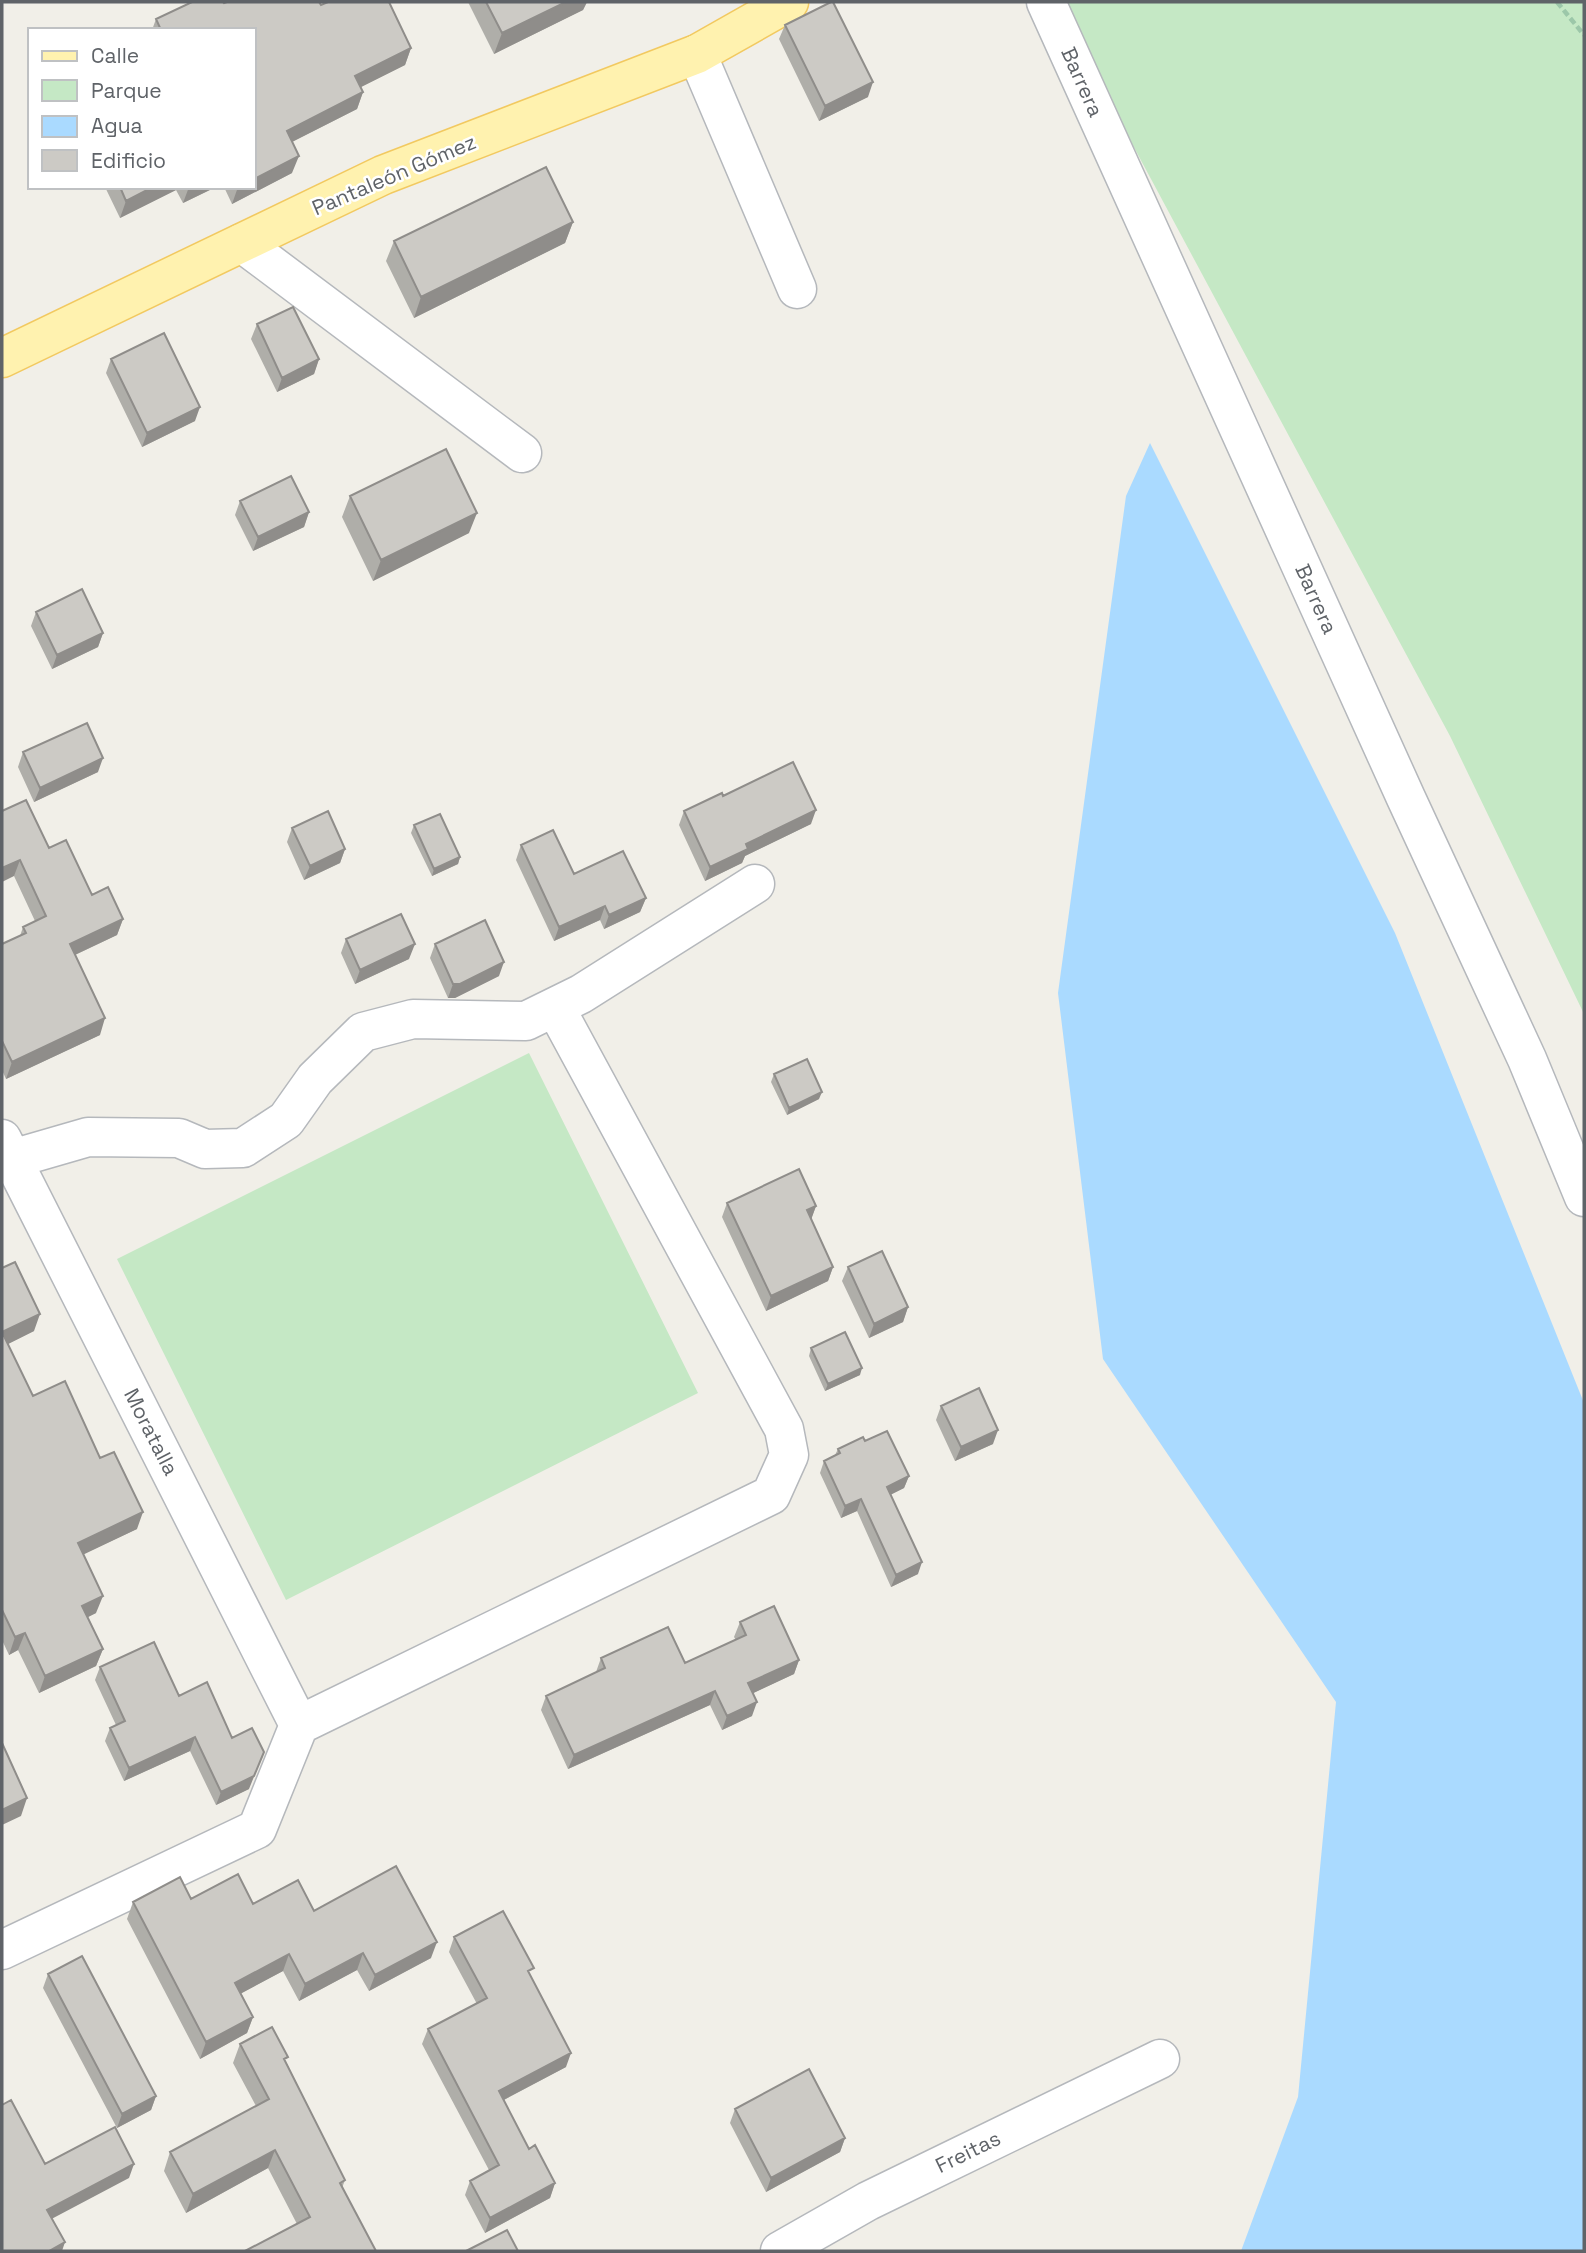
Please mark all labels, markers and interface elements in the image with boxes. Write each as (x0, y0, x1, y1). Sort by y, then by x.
legend (28, 28, 256, 189)
text: Calle (91, 42, 139, 69)
street label: Barrera (1055, 43, 1110, 121)
text: Parque (91, 77, 162, 104)
text: Agua (91, 112, 143, 139)
street label: Pantaleón Gómez (308, 128, 480, 221)
text: Edificio (91, 147, 166, 174)
street label: Barrera (1289, 560, 1344, 638)
street label: Moratalla (118, 1384, 185, 1480)
street label: Freitas (931, 2124, 1005, 2179)

